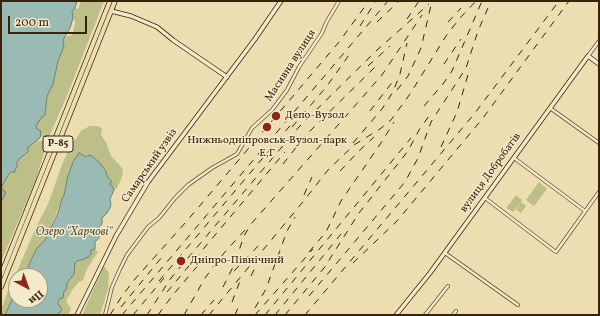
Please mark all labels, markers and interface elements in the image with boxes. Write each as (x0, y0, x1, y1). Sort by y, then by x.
scale bar (10, 8, 89, 34)
text: 200 m (15, 15, 49, 31)
street label: Масивна вулиця (263, 27, 319, 105)
place label: Депо-Вузол (285, 109, 344, 123)
marker: Депо-Вузол (270, 110, 282, 122)
marker: Нижньодніпровськ-Вузол-парк Е,Г (261, 121, 273, 133)
street label: Самарський узвіз (119, 126, 181, 206)
street label: вулиця Добробатів (458, 131, 524, 215)
place label: Нижньодніпровськ-Вузол-парк Е,Г (187, 134, 347, 160)
road number: Р-85 (43, 136, 73, 152)
water label: Озеро "Харчові" (35, 226, 113, 240)
place label: Дніпро-Північний (190, 254, 284, 268)
marker: Дніпро-Північний (175, 255, 187, 267)
north arrow (8, 268, 48, 308)
text: Пн (25, 286, 46, 307)

